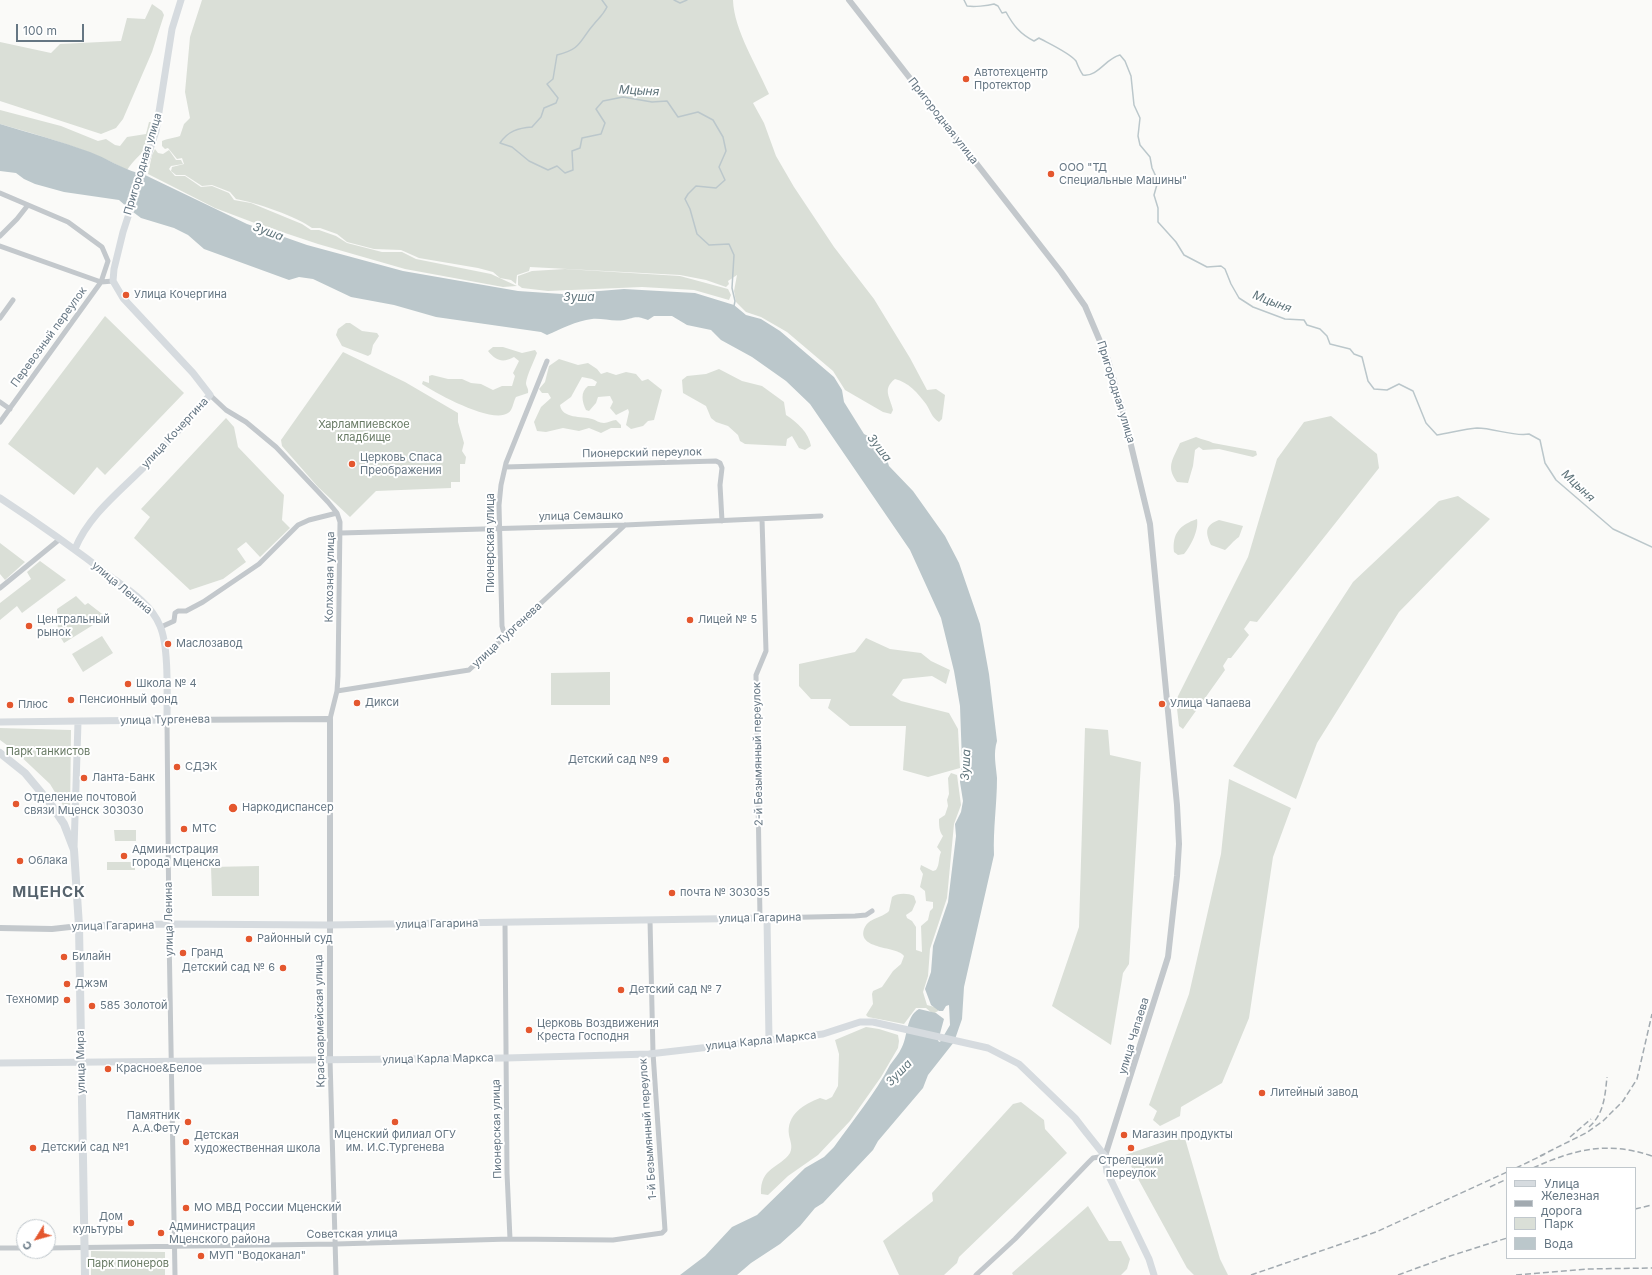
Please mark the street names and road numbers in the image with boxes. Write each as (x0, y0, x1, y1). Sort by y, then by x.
street label: Пригородная улица (905, 75, 981, 167)
street label: Пригородная улица (121, 111, 165, 217)
street label: Перевозный переулок (8, 284, 90, 390)
street label: Пригородная улица (1094, 339, 1138, 445)
street label: улица Кочергина (139, 395, 211, 471)
street label: Пионерский переулок (582, 445, 702, 461)
street label: Пионерская улица (484, 493, 498, 593)
street label: улица Семашко (538, 509, 624, 523)
street label: Колхозная улица (323, 531, 337, 623)
street label: улица Ленина (89, 559, 155, 617)
street label: улица Тургенева (470, 599, 544, 671)
street label: 2-й Безымянный переулок (750, 682, 766, 826)
street label: улица Тургенева (120, 713, 210, 727)
street label: улица Ленина (162, 882, 176, 956)
street label: улица Гагарина (718, 911, 802, 925)
street label: улица Гагарина (395, 917, 479, 931)
street label: улица Гагарина (71, 919, 155, 933)
street label: Красноармейская улица (312, 954, 328, 1088)
street label: улица Чапаева (1116, 996, 1152, 1076)
street label: улица Карла Маркса (705, 1029, 817, 1053)
street label: улица Мира (74, 1030, 88, 1094)
street label: улица Карла Маркса (382, 1051, 494, 1067)
street label: 1-й Безымянный переулок (636, 1058, 660, 1200)
street label: Пионерская улица (490, 1079, 504, 1179)
street label: Советская улица (306, 1227, 398, 1241)

